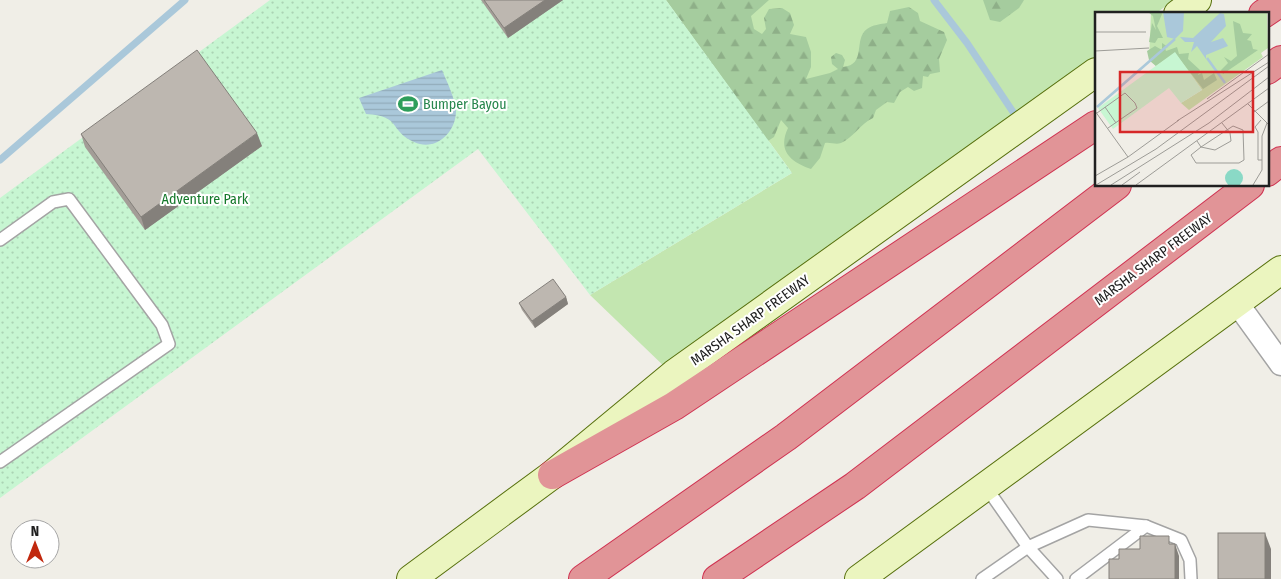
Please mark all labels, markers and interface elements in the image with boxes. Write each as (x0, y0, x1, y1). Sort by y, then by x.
inset map (1095, 12, 1268, 186)
sports icon: Bumper Bayou (397, 93, 419, 115)
place label: Bumper Bayou (423, 96, 506, 113)
park label: Adventure Park (162, 191, 249, 208)
street label: MARSHA SHARP FREEWAY (1091, 210, 1216, 309)
street label: MARSHA SHARP FREEWAY (687, 271, 813, 369)
north arrow (10, 519, 60, 569)
text: N (31, 523, 39, 540)

